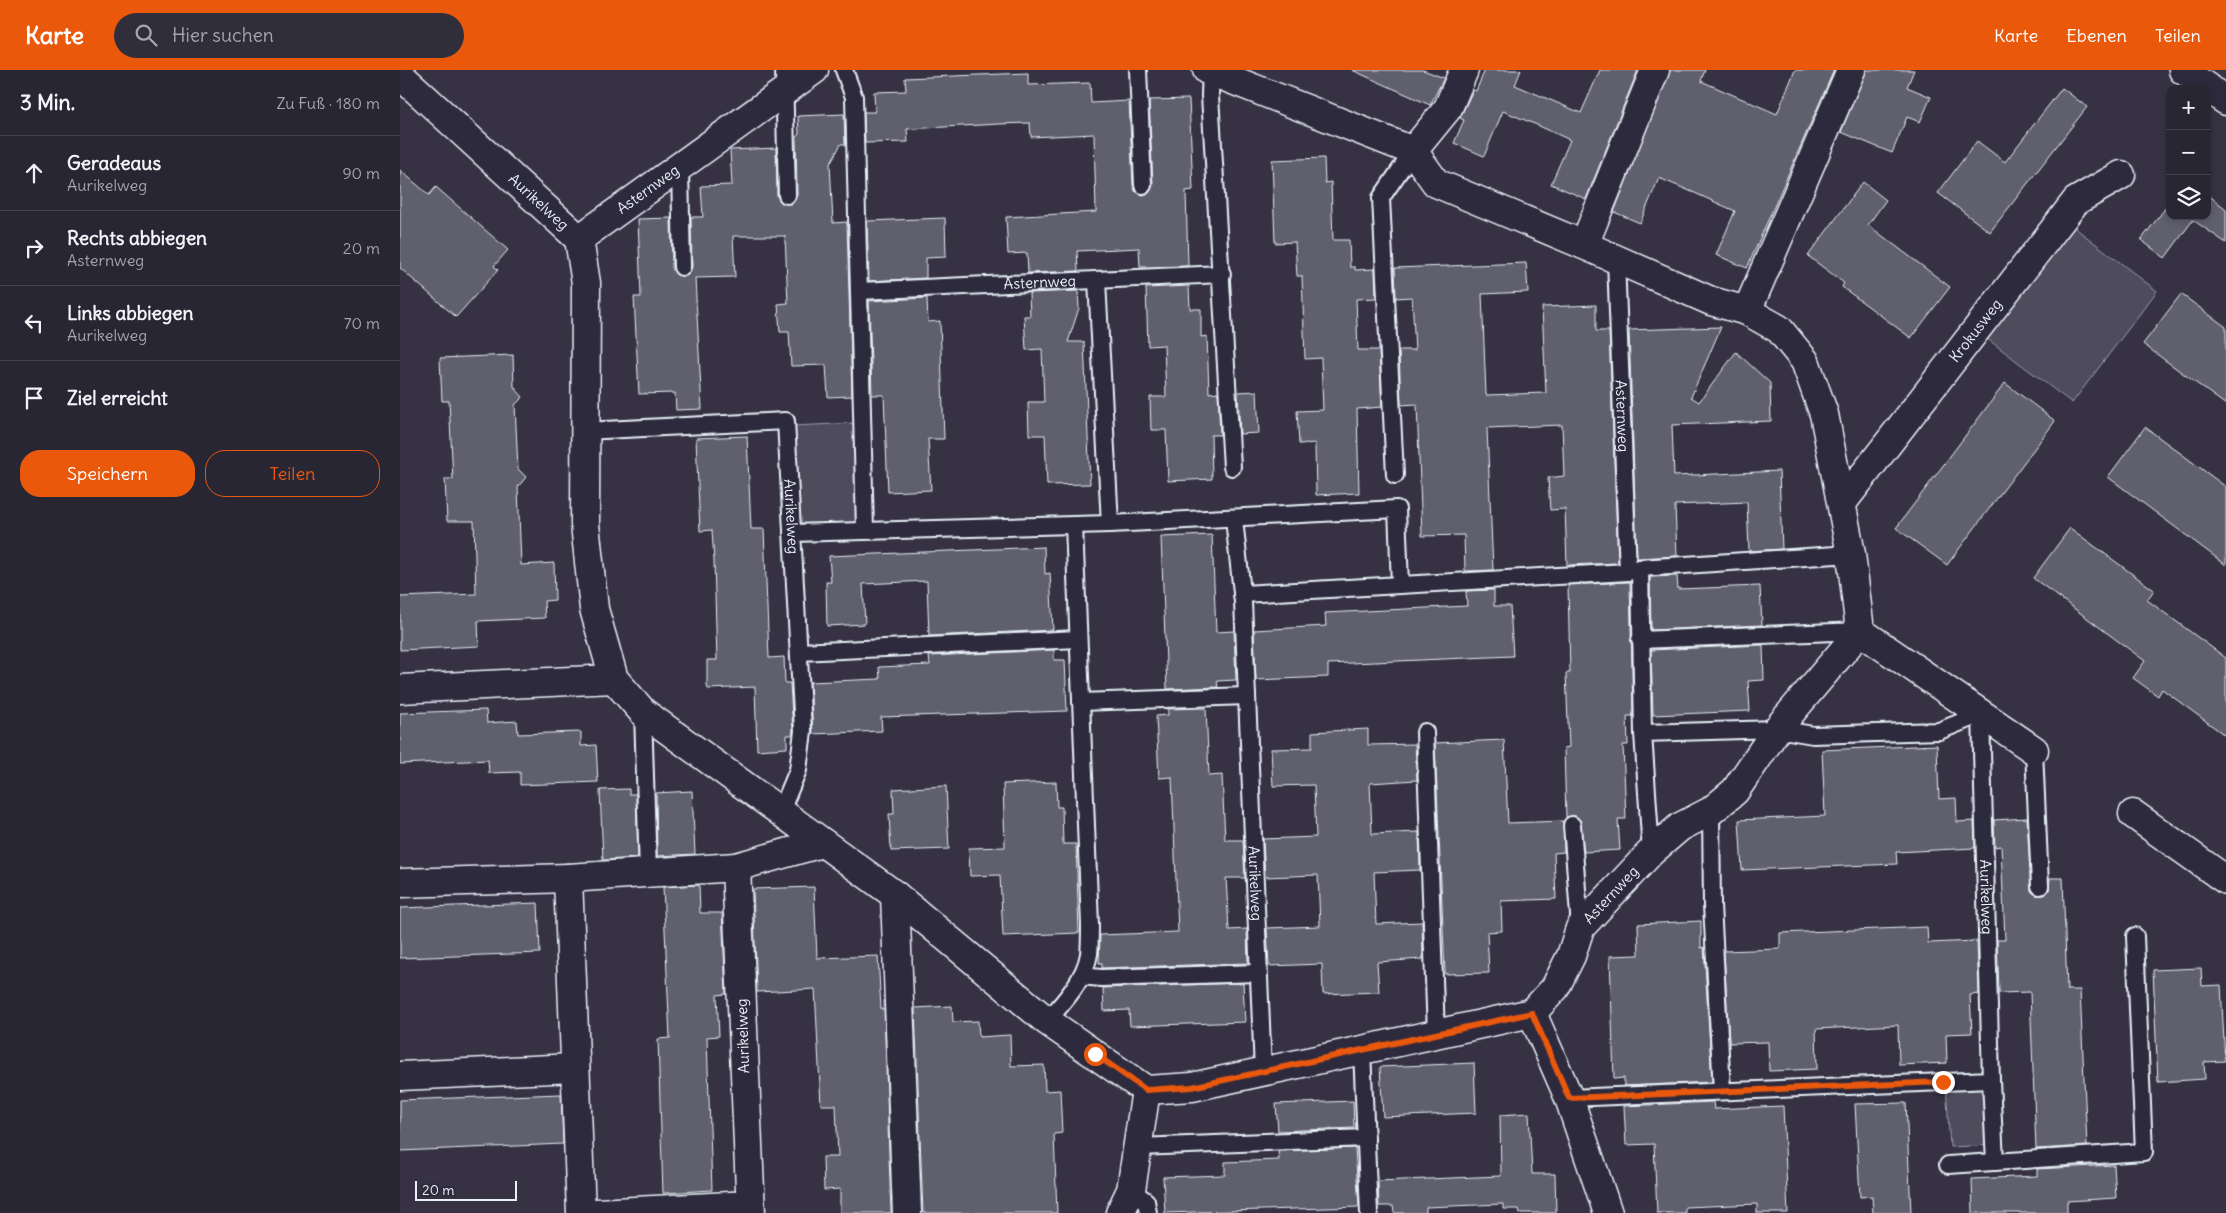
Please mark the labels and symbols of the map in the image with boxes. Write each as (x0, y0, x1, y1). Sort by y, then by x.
street label: Asternweg (613, 160, 683, 218)
street label: Aurikelweg (505, 169, 573, 234)
street label: Asternweg (1003, 271, 1076, 293)
street label: Krokusweg (1945, 295, 2006, 366)
street label: Asternweg (1612, 379, 1633, 452)
street label: Aurikelweg (780, 479, 803, 555)
street label: Aurikelweg (1244, 845, 1267, 921)
street label: Aurikelweg (1976, 859, 1997, 935)
street label: Asternweg (1579, 862, 1642, 928)
street label: Aurikelweg (732, 998, 753, 1074)
route start (1084, 1043, 1107, 1066)
route end (1932, 1071, 1955, 1094)
scale bar (415, 1178, 518, 1201)

